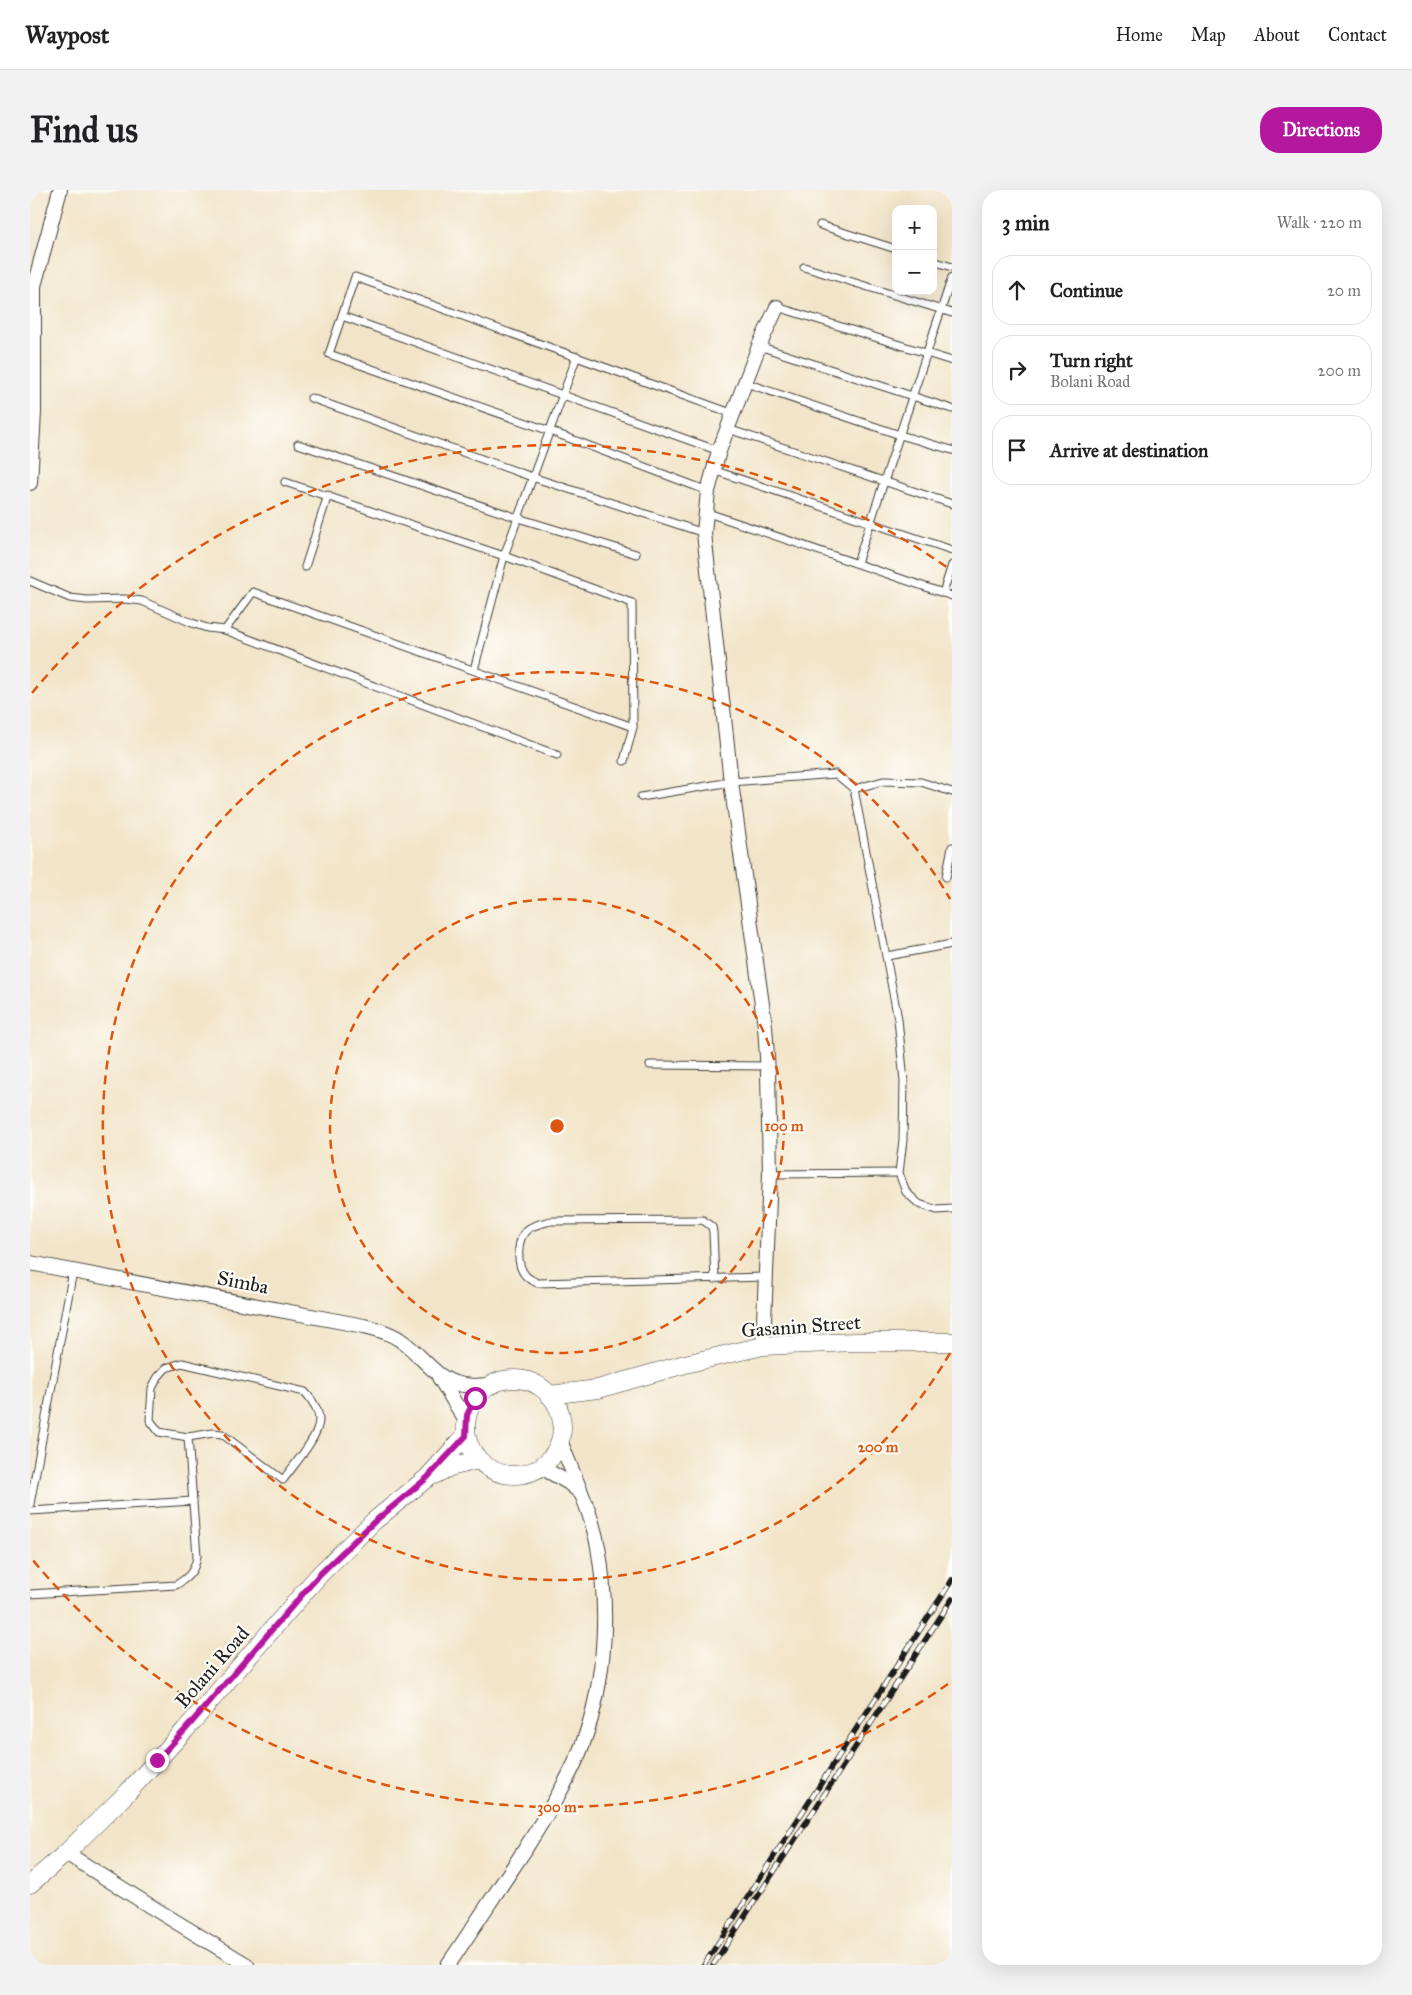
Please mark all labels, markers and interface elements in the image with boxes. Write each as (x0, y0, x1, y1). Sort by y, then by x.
text: Waypost (25, 20, 109, 50)
text: Home (1116, 24, 1163, 46)
text: Map (1191, 24, 1226, 46)
text: About (1254, 24, 1300, 46)
text: Contact (1328, 24, 1387, 46)
button: Directions (1260, 107, 1382, 153)
text: Find us (30, 109, 138, 152)
map controls (892, 205, 937, 295)
button: + (892, 205, 937, 250)
text: 3 min (1002, 210, 1050, 236)
text: Walk · 220 m (1277, 213, 1362, 232)
button: − (892, 250, 937, 295)
icon: ahead (1003, 276, 1031, 304)
text: Continue (1050, 279, 1123, 302)
text: 20 m (1327, 281, 1361, 300)
text: Turn right (1050, 349, 1133, 372)
icon: right (1003, 356, 1031, 384)
text: 200 m (1318, 361, 1361, 380)
text: Bolani Road (1050, 372, 1130, 391)
icon: arrive (1003, 436, 1031, 464)
text: Arrive at destination (1050, 439, 1208, 462)
centre of rings (548, 1117, 566, 1135)
text: 100 m (764, 1117, 804, 1135)
street label: Simba (215, 1265, 271, 1299)
street label: Gasanin Street (740, 1310, 862, 1342)
route start (464, 1387, 487, 1410)
text: 200 m (858, 1438, 899, 1456)
street label: Bolani Road (170, 1621, 254, 1713)
route end (146, 1749, 169, 1772)
text: 300 m (537, 1798, 577, 1817)

